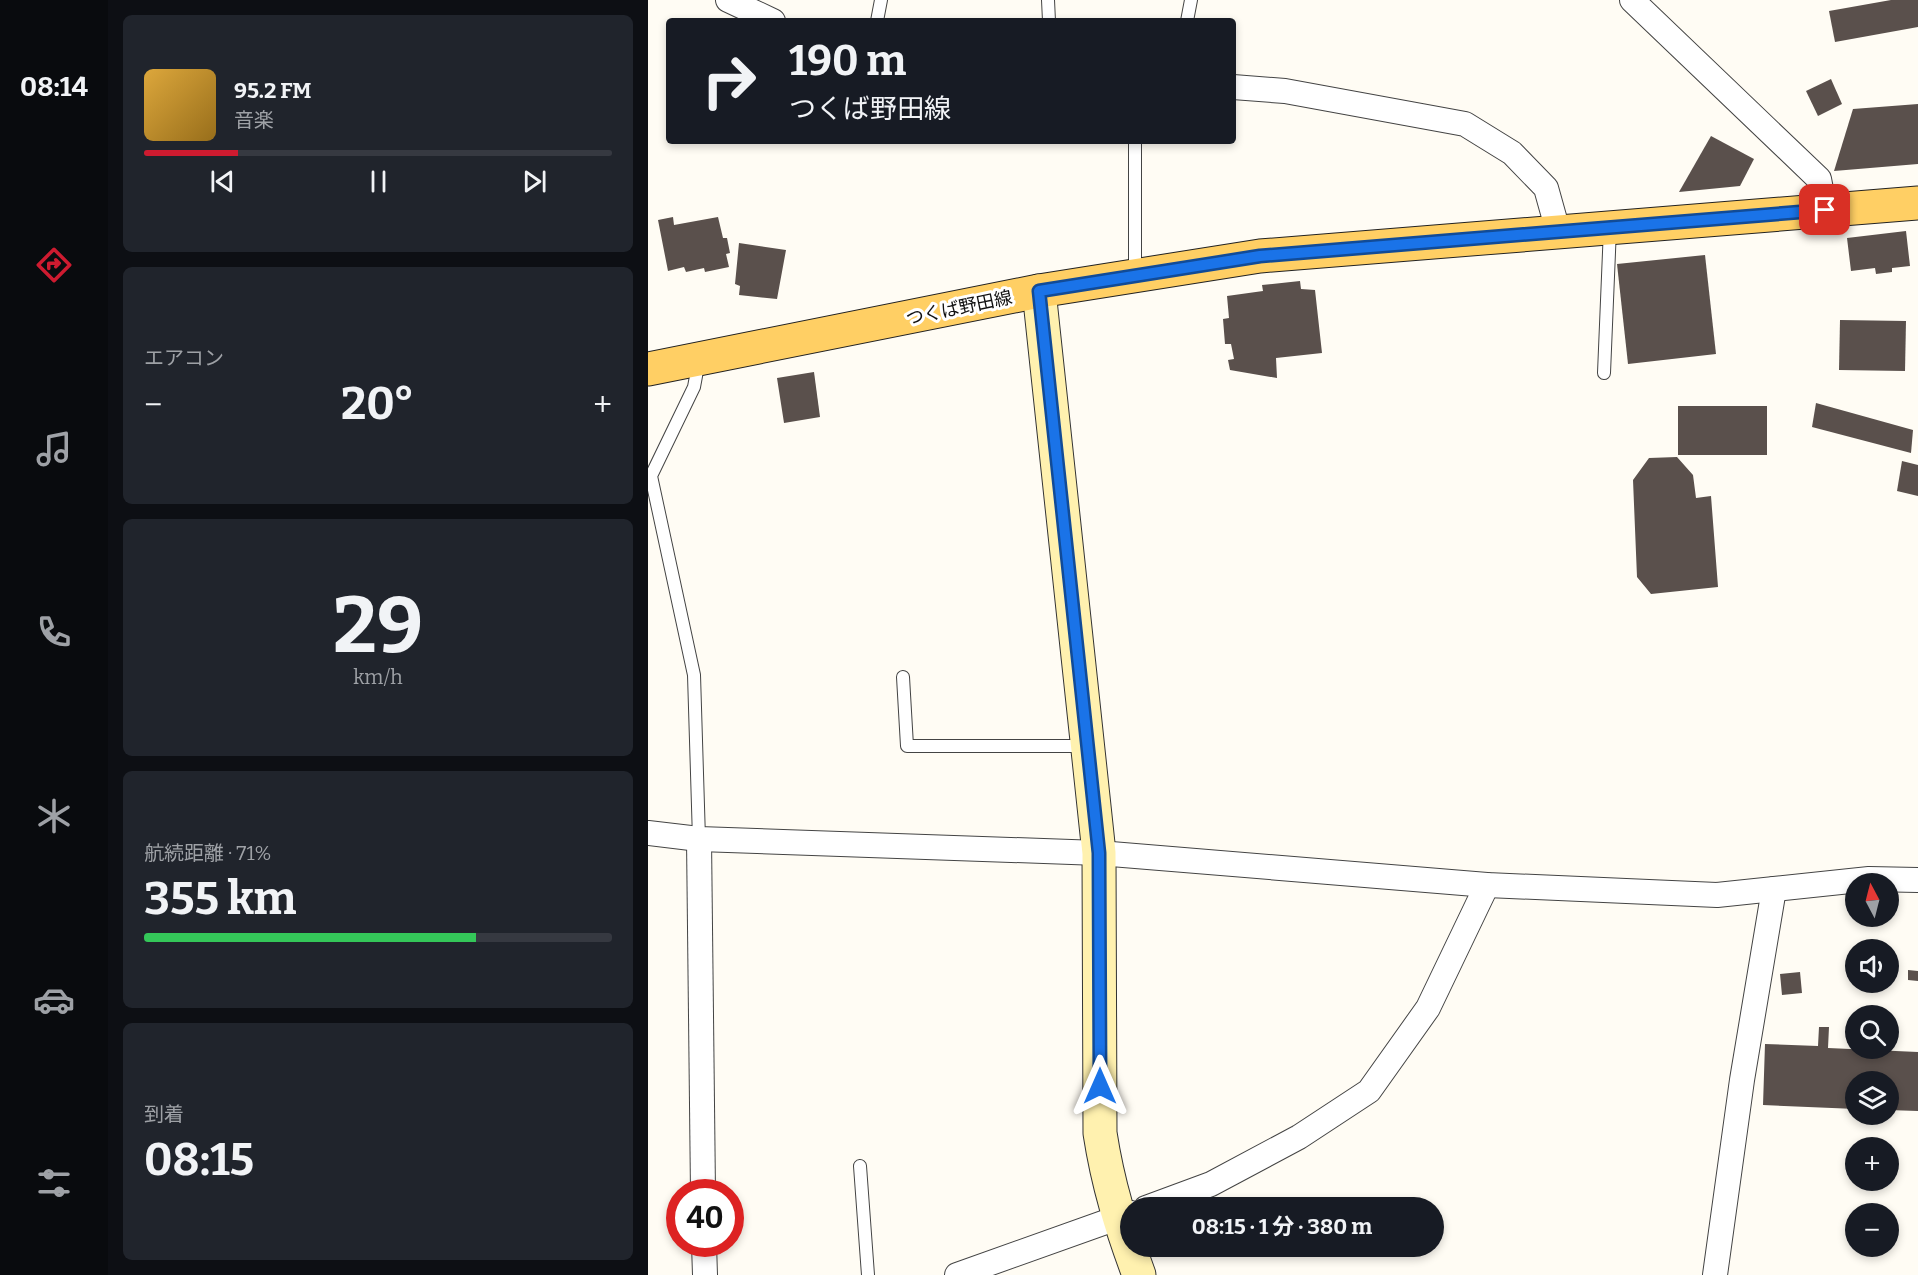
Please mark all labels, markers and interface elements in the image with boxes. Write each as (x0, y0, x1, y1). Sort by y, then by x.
text: 190 m (789, 36, 906, 86)
icon: right (690, 42, 768, 120)
text: 08:14 (20, 71, 88, 103)
text: 95.2 FM (234, 77, 311, 104)
text: つくば野田線 (789, 93, 951, 125)
text: 音楽 (234, 108, 274, 132)
icon: previous (206, 165, 239, 198)
icon: pause (362, 165, 395, 198)
icon: next (518, 165, 551, 198)
pin (1799, 184, 1850, 235)
icon: arrive (1808, 193, 1841, 226)
icon: directions (33, 244, 75, 286)
street label: つくば野田線 (904, 286, 1014, 330)
text: エアコン (144, 346, 224, 370)
text: 20° (341, 377, 414, 431)
text: − (144, 385, 162, 425)
text: + (593, 385, 612, 425)
icon: music (33, 428, 75, 470)
text: 29 (333, 579, 423, 673)
icon: phone (33, 611, 75, 653)
text: km/h (353, 665, 403, 689)
icon: climate (33, 795, 75, 837)
text: 航続距離 · 71% (144, 841, 271, 865)
text: 355 km (144, 872, 296, 926)
north arrow (1845, 873, 1899, 927)
map controls (1845, 873, 1899, 1257)
button: sound (1845, 939, 1899, 993)
icon: car (33, 979, 75, 1021)
button: search (1845, 1005, 1899, 1059)
position arrow (1068, 1054, 1132, 1118)
button: layers (1845, 1071, 1899, 1125)
text: 到着 (144, 1102, 184, 1126)
text: 08:15 (144, 1133, 254, 1187)
button: + (1845, 1137, 1899, 1191)
icon: filters (33, 1162, 75, 1204)
speed limit sign: 40 (666, 1179, 744, 1257)
button: − (1845, 1203, 1899, 1257)
text: 08:15 · 1 分 · 380 m (1192, 1213, 1372, 1240)

